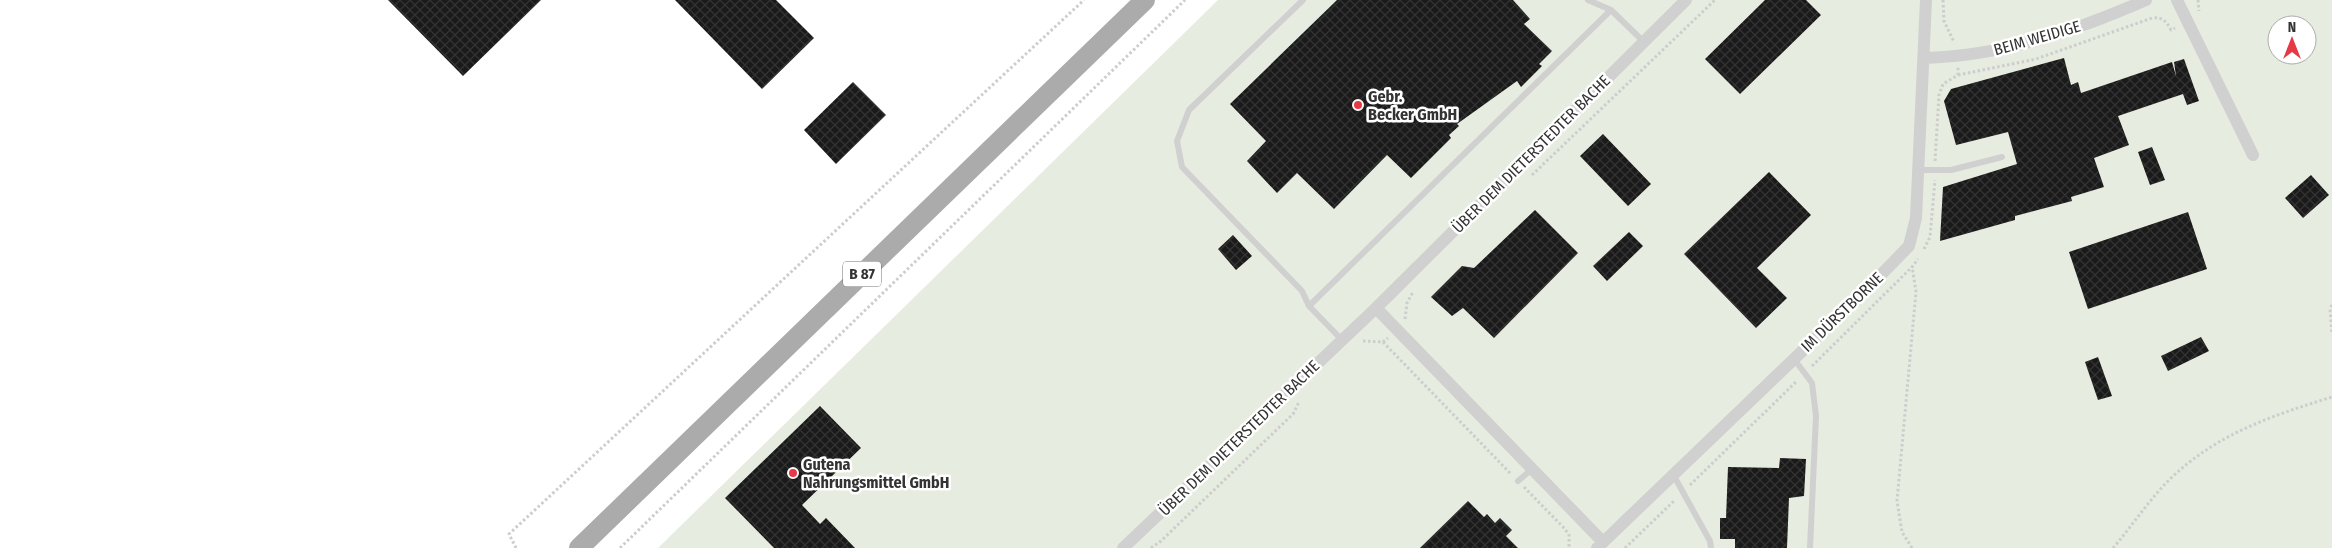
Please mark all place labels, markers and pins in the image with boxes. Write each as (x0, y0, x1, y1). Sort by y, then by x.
place label: Gebr. Becker GmbH (1368, 87, 1457, 124)
marker: Gebr. Becker GmbH (1352, 99, 1364, 111)
place label: Gutena Nahrungsmittel GmbH (803, 455, 949, 492)
marker: Gutena Nahrungsmittel GmbH (787, 467, 799, 479)

